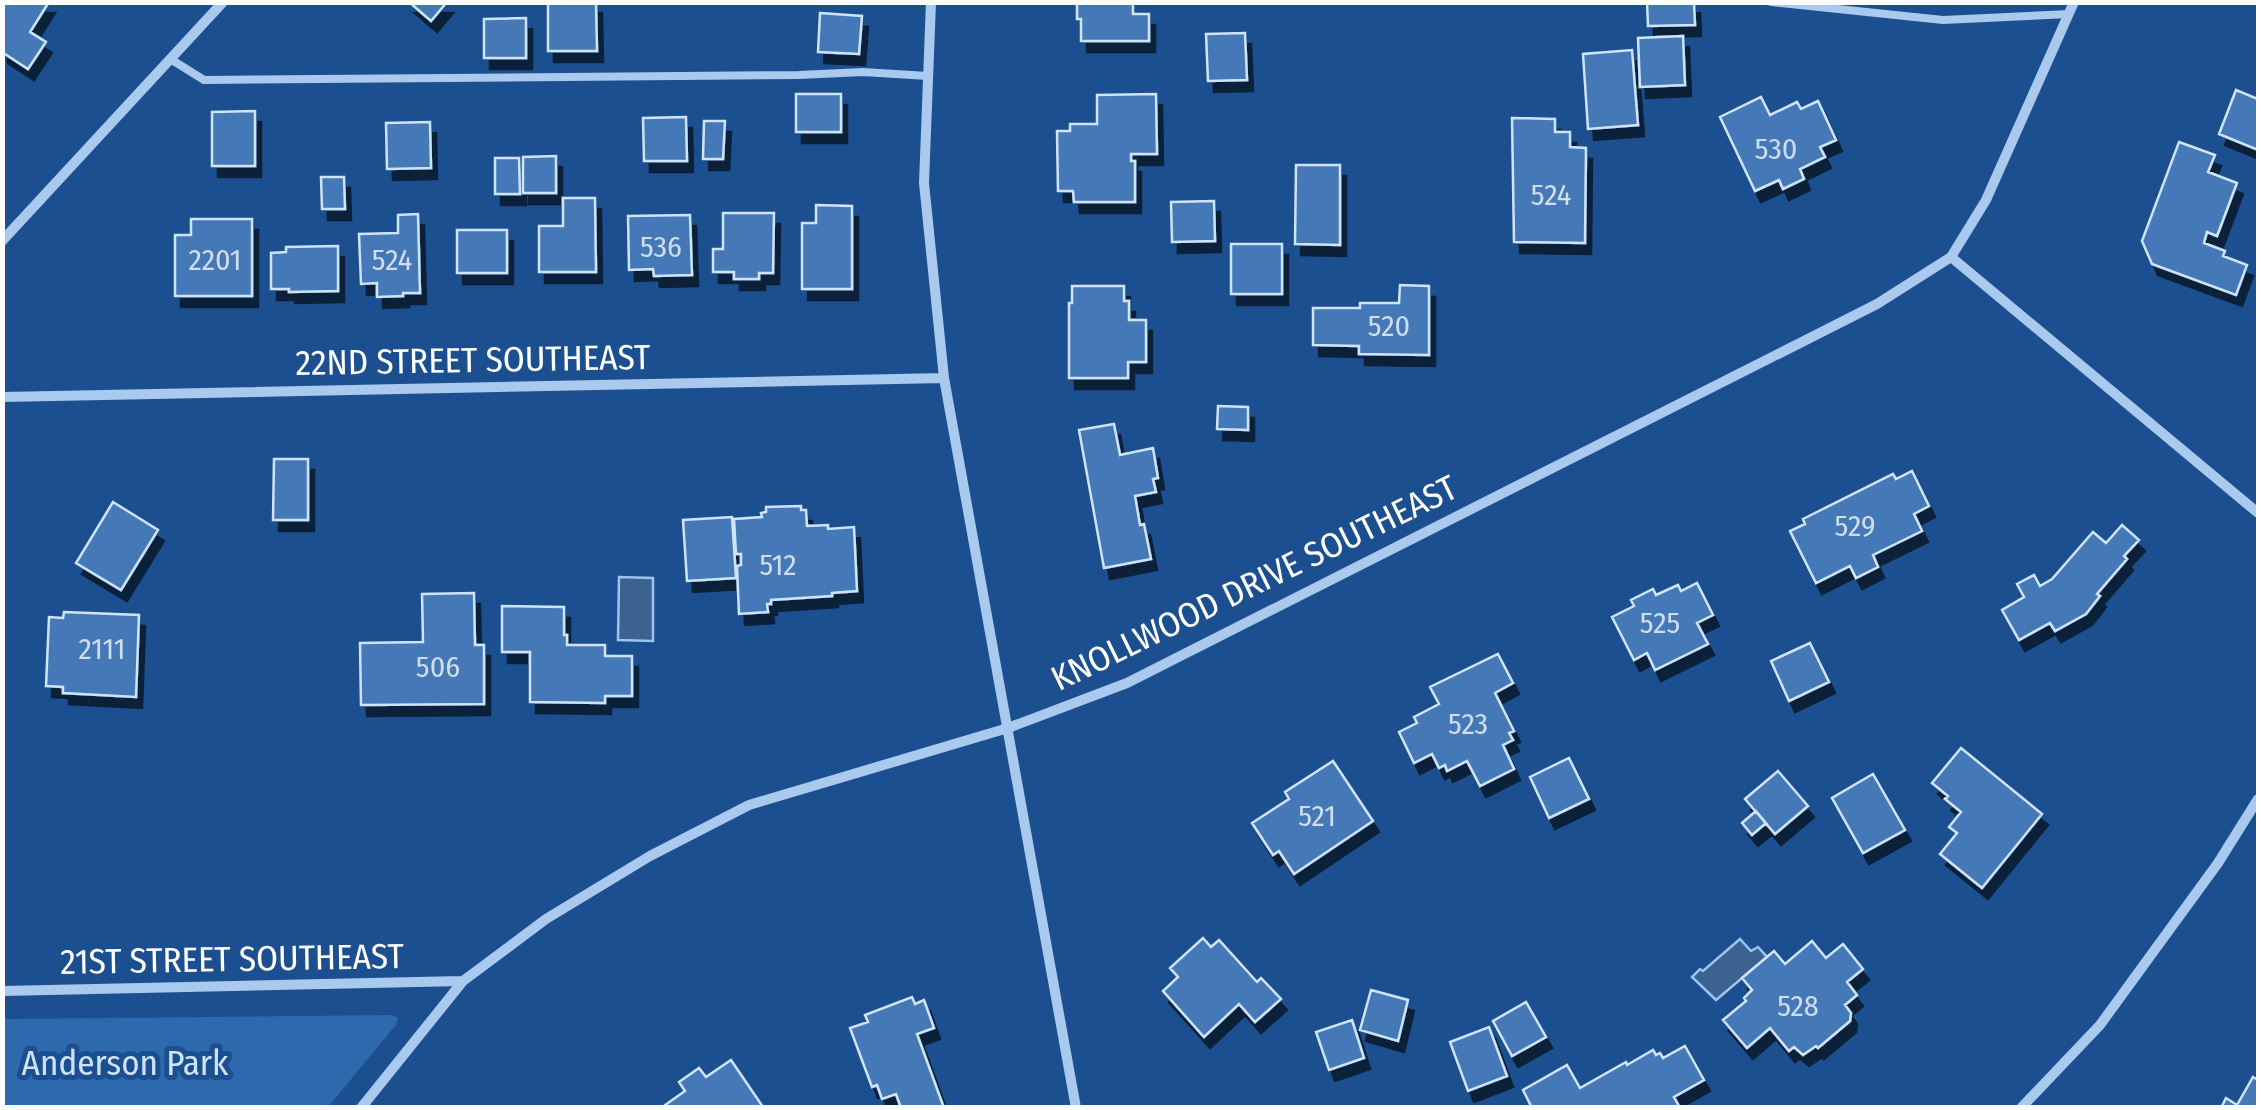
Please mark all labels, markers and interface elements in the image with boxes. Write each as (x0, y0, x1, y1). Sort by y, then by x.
house number: 530 (1755, 131, 1797, 167)
house number: 524 (1531, 177, 1571, 213)
house number: 536 (640, 229, 682, 265)
house number: 2201 (188, 242, 242, 278)
house number: 524 (372, 242, 412, 278)
house number: 520 (1368, 308, 1410, 344)
street label: 22ND STREET SOUTHEAST (295, 336, 652, 384)
street label: KNOLLWOOD DRIVE SOUTHEAST (1044, 466, 1464, 700)
house number: 529 (1834, 508, 1876, 544)
house number: 512 (759, 547, 797, 583)
house number: 525 (1640, 605, 1680, 641)
house number: 2111 (79, 631, 125, 667)
house number: 506 (416, 649, 460, 685)
house number: 523 (1448, 706, 1488, 742)
house number: 521 (1298, 798, 1336, 834)
street label: 21ST STREET SOUTHEAST (60, 935, 405, 983)
house number: 528 (1777, 988, 1819, 1024)
park label: Anderson Park (22, 1042, 229, 1084)

